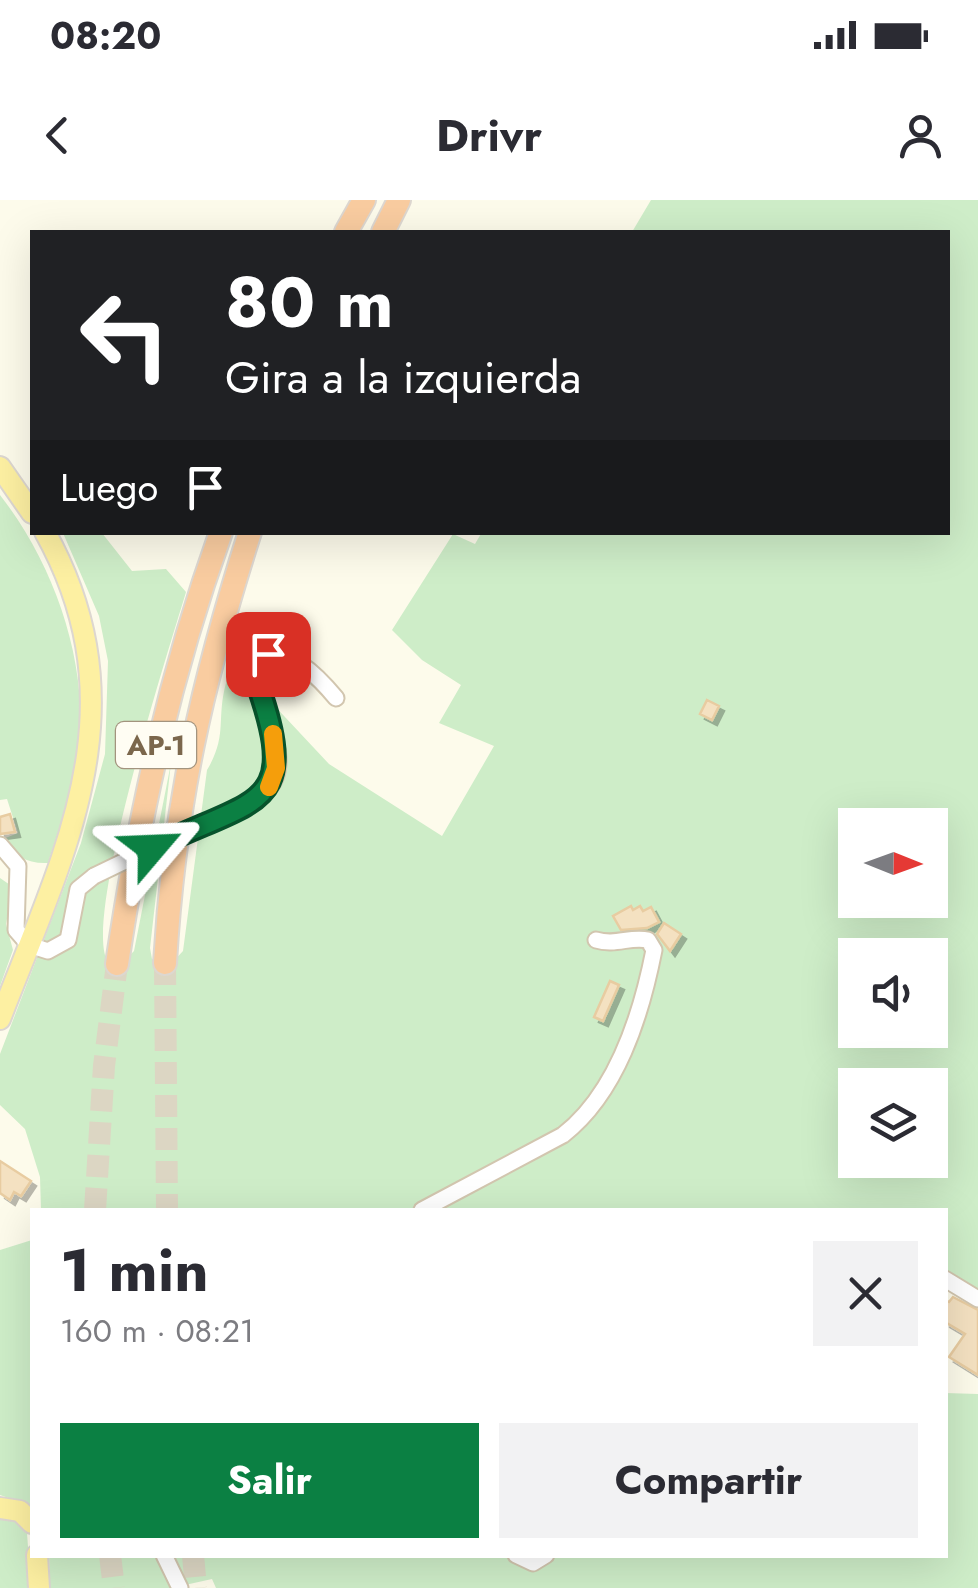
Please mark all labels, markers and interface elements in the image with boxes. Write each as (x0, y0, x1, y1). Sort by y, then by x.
text: 08:20 (50, 8, 161, 63)
text: Drivr (436, 103, 542, 168)
icon: back (30, 108, 85, 163)
icon: person (893, 108, 948, 163)
text: 80 m (225, 252, 394, 353)
icon: left (60, 270, 190, 400)
text: Gira a la izquierda (225, 345, 581, 410)
text: Luego (60, 460, 158, 515)
icon: arrive (178, 460, 233, 515)
pin (226, 612, 311, 697)
icon: arrive (241, 627, 296, 682)
road number: AP-1 (116, 722, 196, 768)
position arrow (100, 796, 204, 900)
north arrow (838, 808, 948, 918)
map controls (838, 808, 948, 1178)
button: sound (838, 938, 948, 1048)
button: layers (838, 1068, 948, 1178)
text: 1 min (60, 1227, 209, 1314)
button: close (813, 1241, 918, 1346)
text: 160 m · 08:21 (60, 1308, 254, 1354)
button: Salir (60, 1423, 479, 1538)
button: Compartir (499, 1423, 918, 1538)

